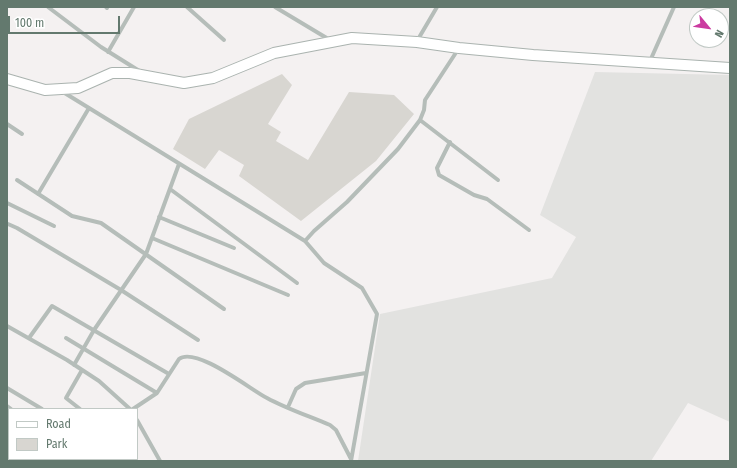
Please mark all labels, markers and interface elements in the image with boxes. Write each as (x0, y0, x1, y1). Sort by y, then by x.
scale bar (10, 8, 122, 34)
north arrow (689, 8, 729, 48)
text: 100 m (15, 16, 44, 30)
text: N (712, 28, 726, 40)
legend (8, 408, 138, 460)
text: Road (46, 417, 71, 431)
text: Park (46, 437, 67, 451)

